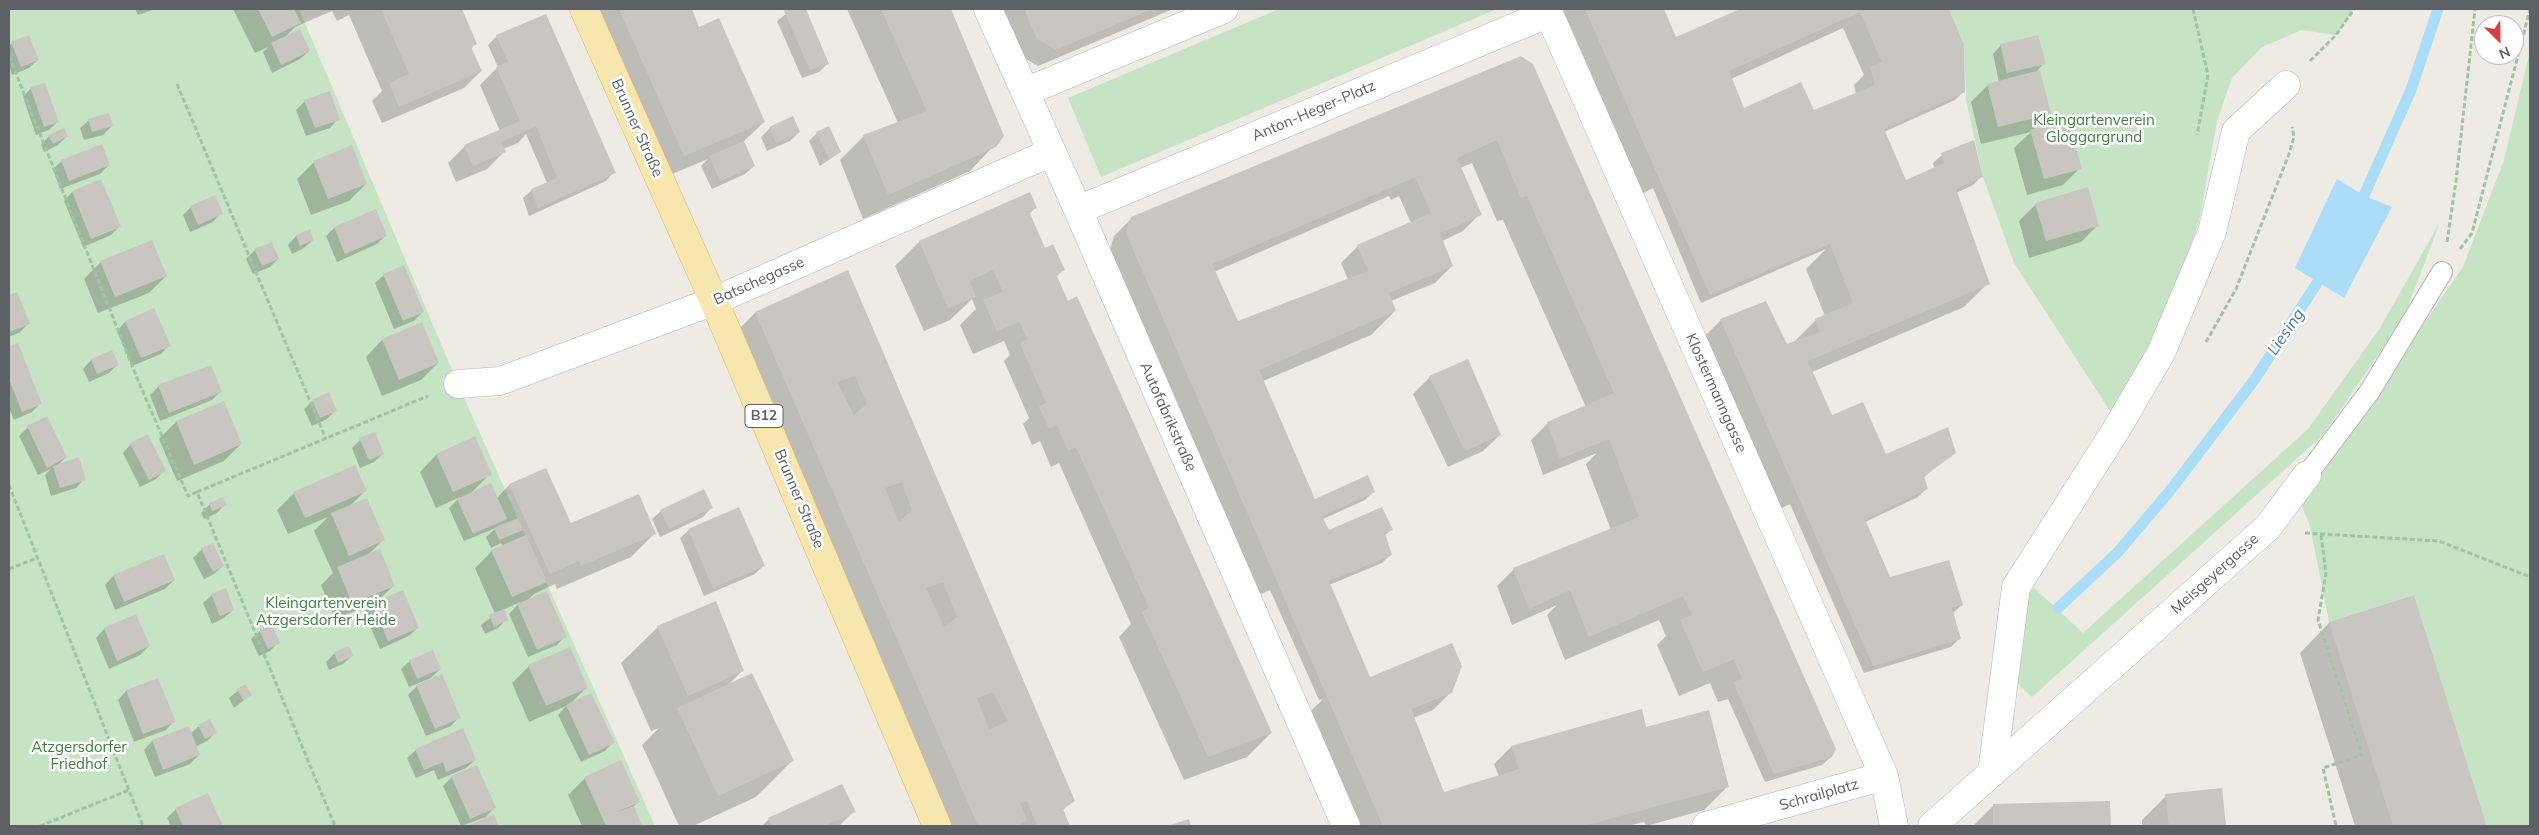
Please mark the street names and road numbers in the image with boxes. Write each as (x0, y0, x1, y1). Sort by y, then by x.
street label: Brunner Straße (607, 76, 667, 180)
street label: Anton-Heger-Platz (1249, 77, 1379, 145)
street label: Batschegasse (711, 253, 807, 309)
street label: Klostermanngasse (1682, 331, 1750, 455)
street label: Autofabrikstraße (1136, 360, 1200, 474)
road number: B12 (745, 404, 783, 428)
street label: Brunner Straße (770, 447, 828, 551)
street label: Meisgeyergasse (2168, 530, 2262, 618)
street label: Schrailplatz (1777, 775, 1861, 815)

